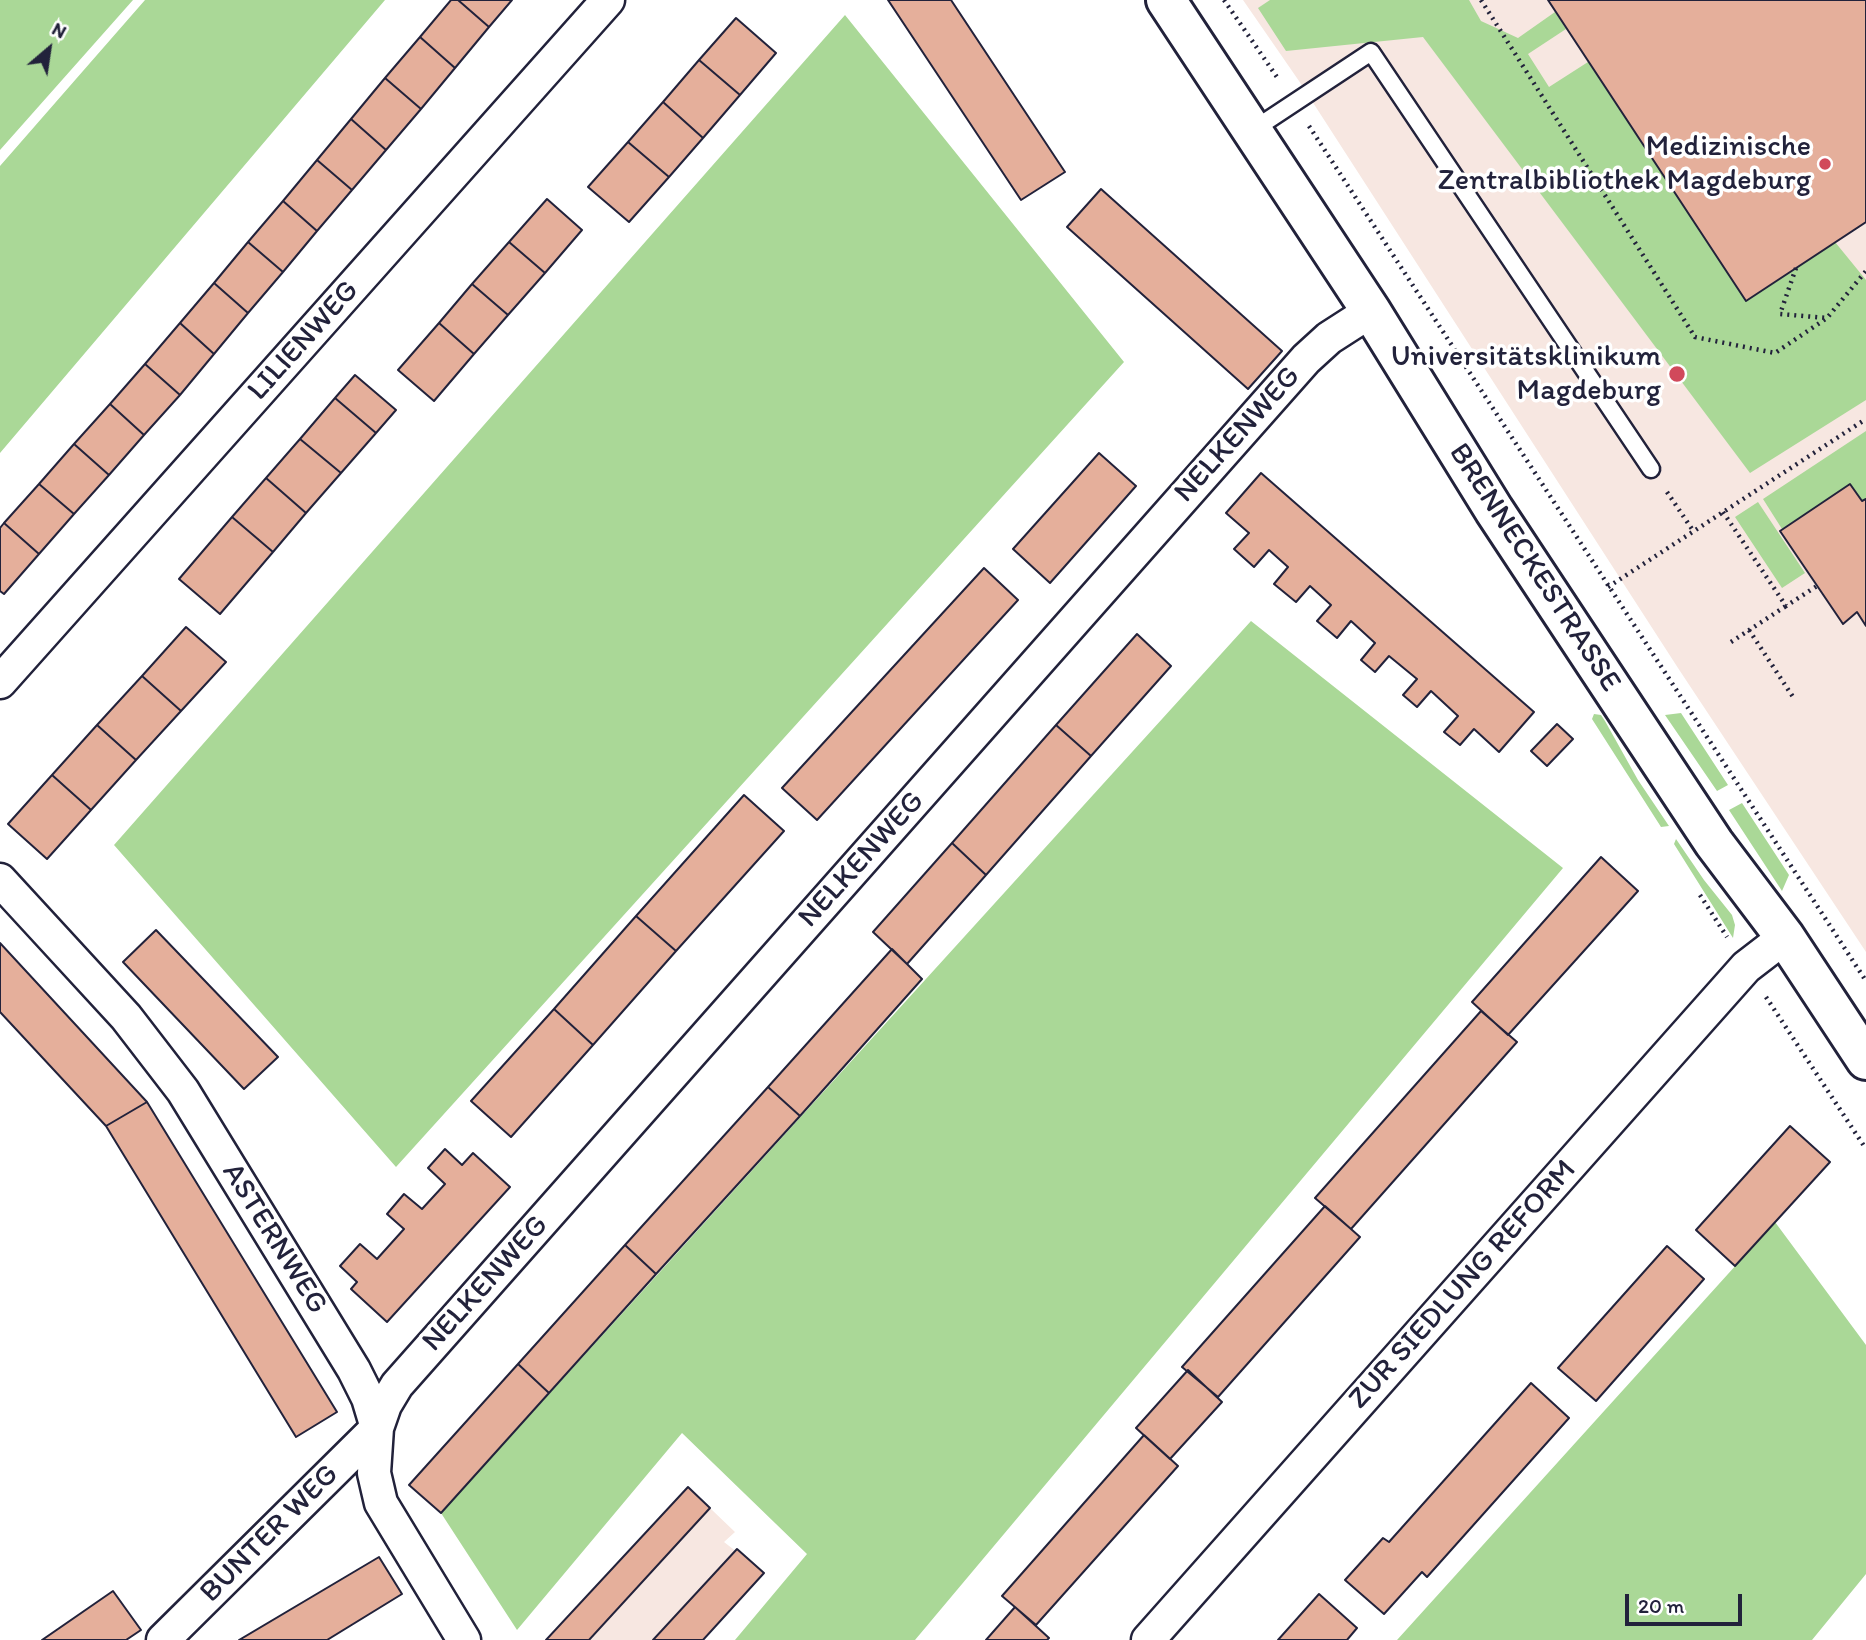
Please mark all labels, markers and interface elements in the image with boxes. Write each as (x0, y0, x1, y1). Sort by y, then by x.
north arrow (14, 14, 84, 84)
text: N (48, 17, 71, 43)
place label: Medizinische Zentralbibliothek Magdeburg (1438, 129, 1811, 200)
marker: Medizinische Zentralbibliothek Magdeburg (1817, 156, 1833, 172)
street label: LILIENWEG (241, 274, 367, 408)
place label: Universitätsklinikum Magdeburg (1391, 339, 1661, 410)
street label: NELKENWEG (1167, 359, 1309, 511)
marker: Universitätsklinikum Magdeburg (1667, 364, 1687, 384)
street label: BRENNECKESTRASSE (1440, 437, 1628, 699)
street label: NELKENWEG (791, 784, 933, 936)
street label: ZUR SIEDLUNG REFORM (1342, 1153, 1584, 1417)
street label: ASTERNWEG (213, 1157, 335, 1321)
street label: NELKENWEG (415, 1208, 557, 1360)
street label: BUNTER WEG (193, 1457, 347, 1611)
scale bar (1628, 1580, 1745, 1624)
text: 20 m (1638, 1593, 1684, 1618)

